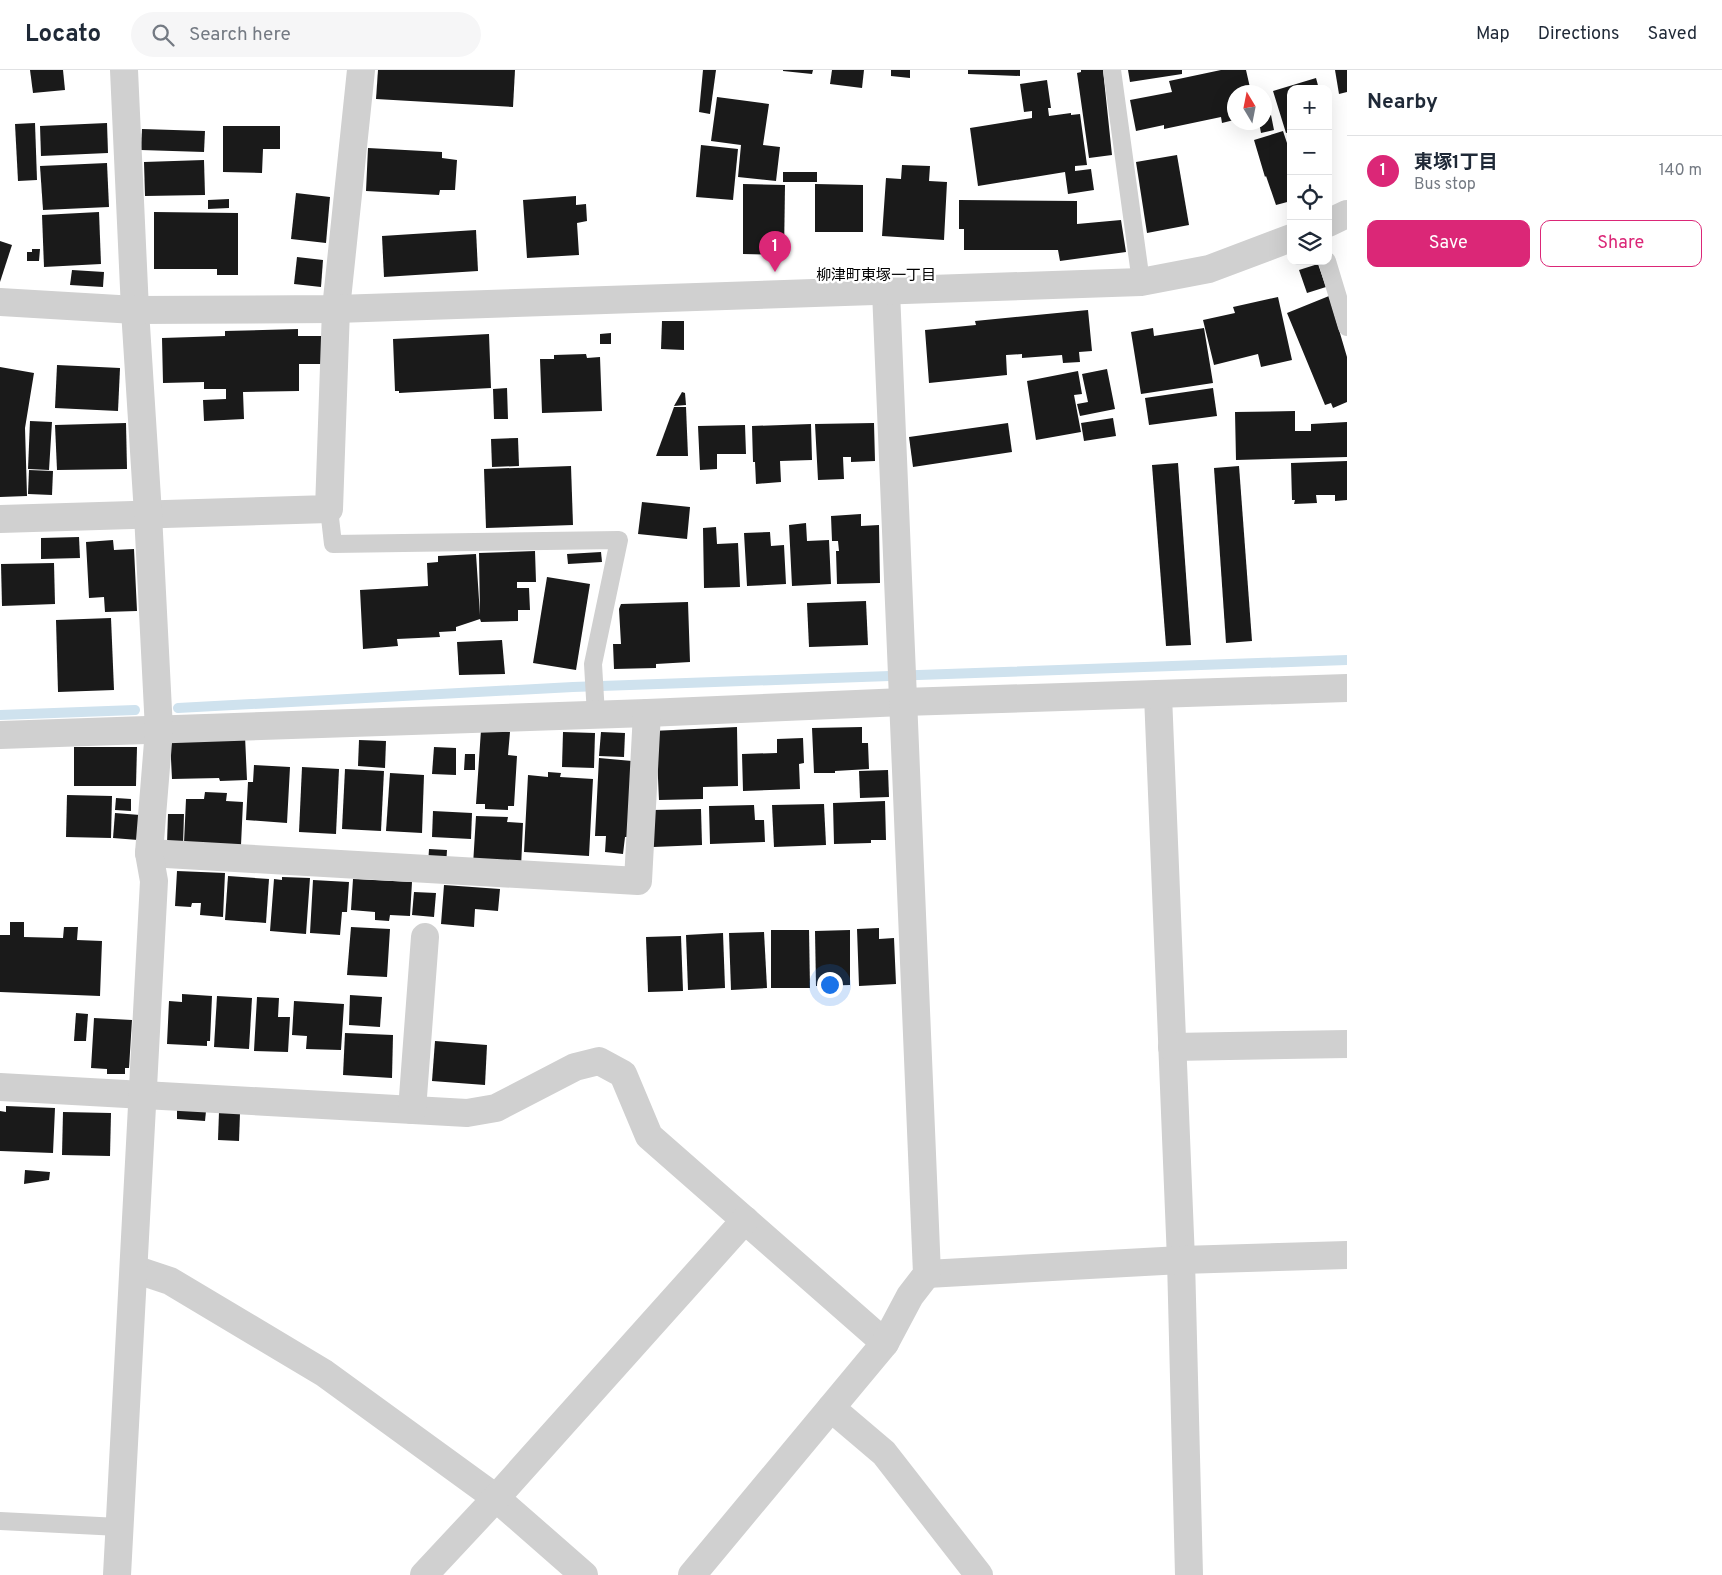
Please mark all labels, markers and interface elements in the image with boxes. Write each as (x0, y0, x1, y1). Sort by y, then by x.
search box (131, 12, 481, 57)
text: Locato (25, 20, 101, 50)
icon: search (149, 21, 177, 49)
text: Search here (189, 23, 291, 47)
text: Map (1476, 23, 1510, 46)
text: Directions (1538, 23, 1620, 46)
text: Saved (1648, 23, 1697, 46)
north arrow (1227, 85, 1272, 130)
map controls (1287, 85, 1332, 265)
button: + (1287, 85, 1332, 130)
text: Nearby (1367, 89, 1438, 116)
button: − (1287, 130, 1332, 175)
text: 東塚1丁目 (1414, 151, 1498, 175)
text: 1 (1380, 161, 1386, 181)
text: 140 m (1659, 161, 1702, 181)
button: locate (1287, 175, 1332, 220)
text: Bus stop (1414, 175, 1476, 195)
button: layers (1287, 220, 1332, 265)
button: Save (1367, 220, 1530, 267)
button: Share (1540, 220, 1702, 267)
pin: 1 (759, 231, 791, 272)
district label: 柳津町東塚一丁目 (816, 267, 936, 286)
your location (817, 972, 843, 998)

